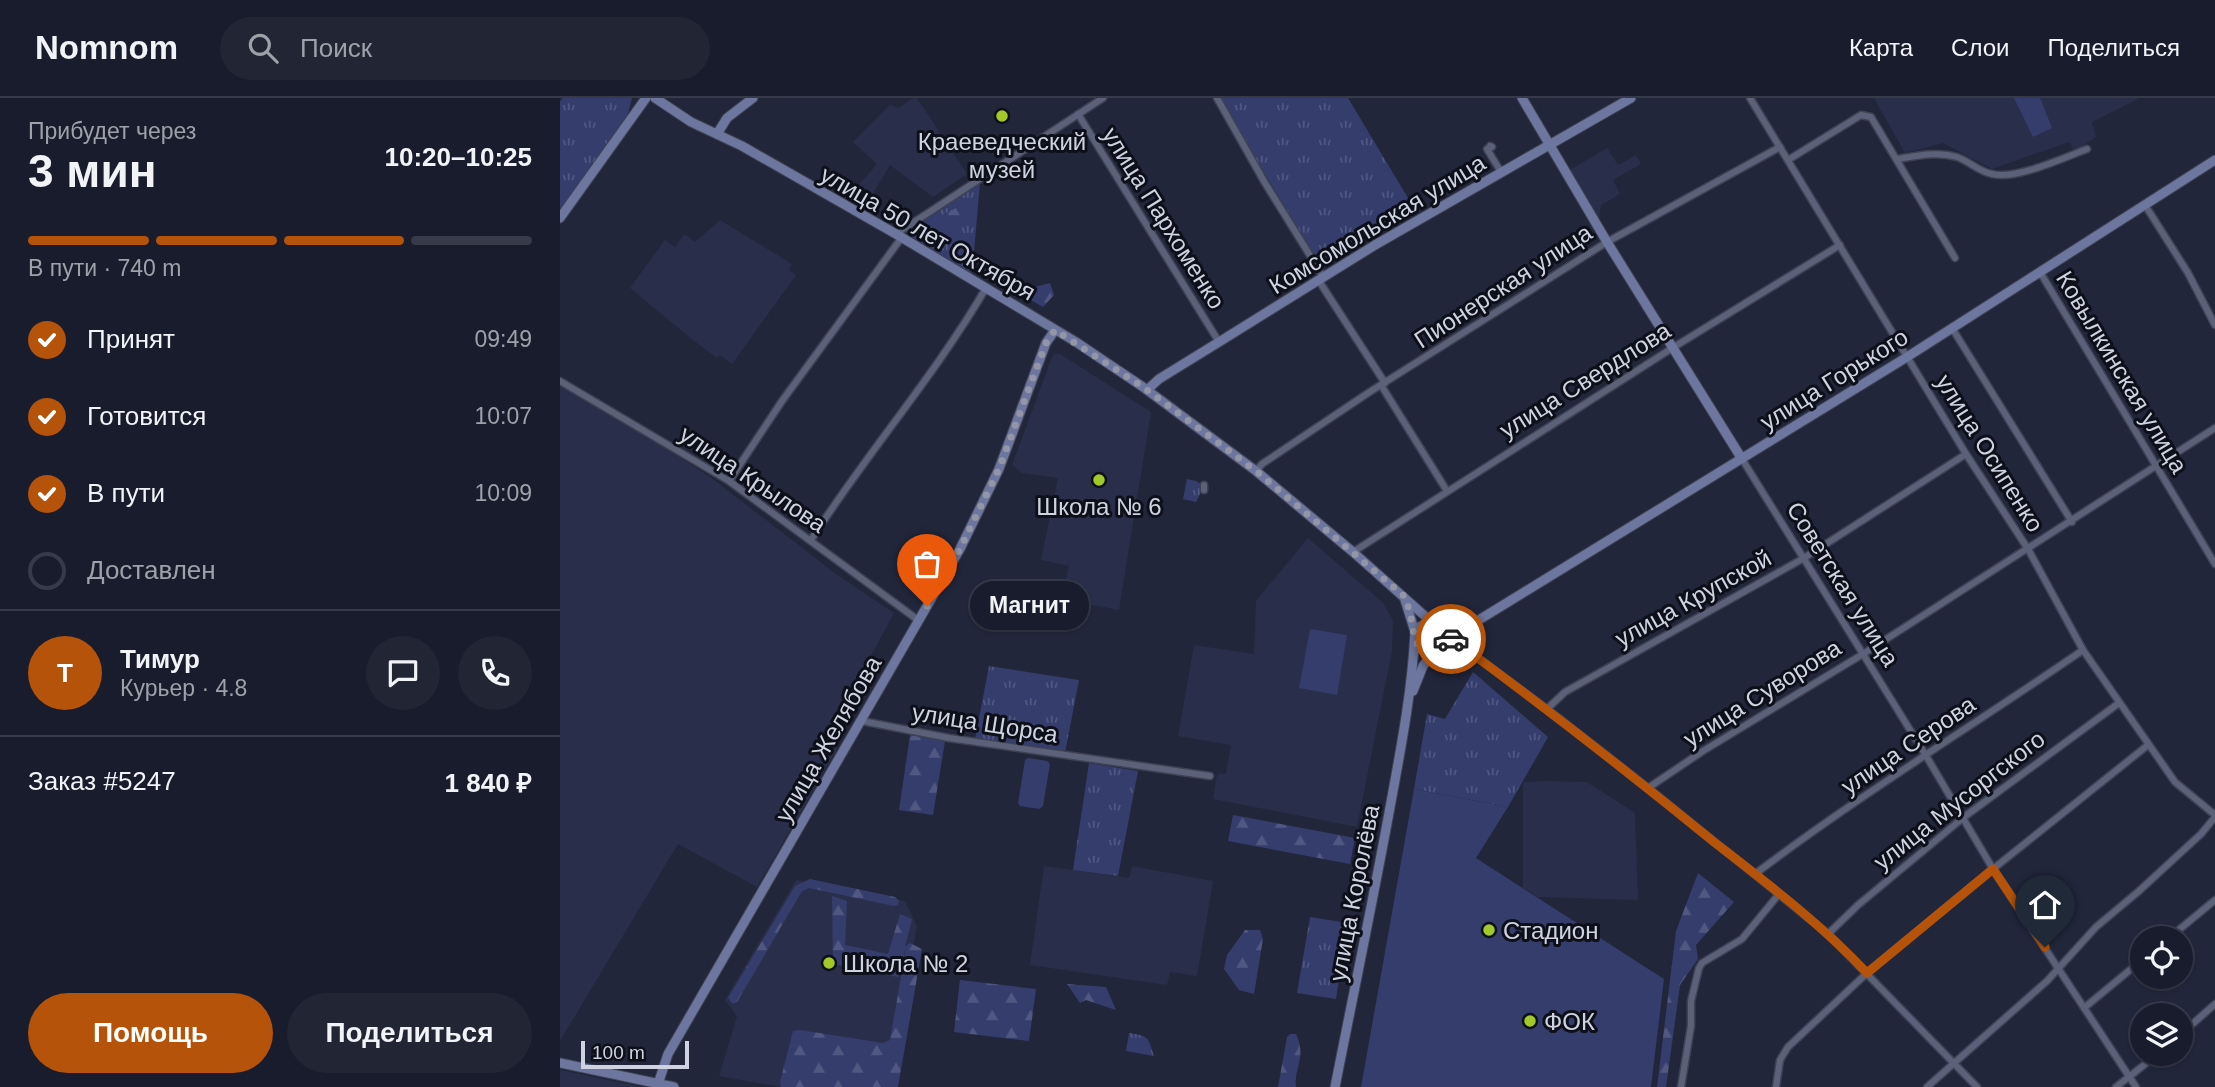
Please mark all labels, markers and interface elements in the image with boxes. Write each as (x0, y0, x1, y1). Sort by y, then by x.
search box (220, 17, 710, 80)
text: Nomnom (35, 29, 178, 66)
icon: search (244, 29, 282, 67)
text: Поиск (300, 33, 372, 63)
text: Карта (1849, 34, 1913, 61)
text: Слои (1951, 34, 2009, 61)
text: Поделиться (2047, 34, 2180, 61)
marker: Краеведческий музей (994, 108, 1010, 124)
text: Прибудет через (28, 118, 196, 144)
street label: улица Пархоменко (1097, 122, 1231, 314)
place label: Краеведческий музей (918, 128, 1086, 183)
text: 10:20–10:25 (385, 142, 532, 172)
text: 3 мин (28, 145, 156, 197)
street label: Комсомольская улица (1264, 148, 1490, 299)
street label: улица 50 лет Октября (816, 160, 1040, 306)
street label: Пионерская улица (1409, 218, 1597, 353)
text: В пути · 740 m (28, 255, 181, 281)
street label: Ковылкинская улица (2051, 266, 2193, 478)
street label: улица Свердлова (1495, 316, 1676, 443)
icon: check (28, 321, 66, 359)
street label: улица Горького (1755, 323, 1913, 435)
text: Принят (87, 324, 175, 354)
text: 09:49 (474, 326, 532, 352)
street label: улица Осипенко (1931, 369, 2049, 537)
icon: check (28, 398, 66, 436)
text: Готовится (87, 401, 206, 431)
text: 10:07 (474, 403, 532, 429)
street label: улица Крылова (675, 420, 832, 538)
marker: Школа № 6 (1091, 472, 1107, 488)
icon: check (28, 475, 66, 513)
text: В пути (87, 478, 165, 508)
text: 10:09 (474, 480, 532, 506)
place label: Школа № 6 (1036, 493, 1162, 520)
street label: Советская улица (1782, 497, 1905, 672)
pin (897, 534, 957, 606)
street label: улица Крупской (1610, 544, 1776, 652)
icon: bag (908, 545, 946, 583)
text: Доставлен (87, 555, 216, 585)
callout: Магнит (969, 582, 1088, 630)
text: Магнит (989, 592, 1070, 618)
courier (1416, 604, 1486, 674)
icon: car (1432, 620, 1470, 658)
street label: улица Суворова (1678, 633, 1846, 752)
button: chat (366, 636, 440, 710)
button: phone (458, 636, 532, 710)
text: Тимур (120, 644, 200, 674)
street label: улица Желябова (770, 651, 887, 827)
text: Т (57, 658, 73, 688)
text: Курьер · 4.8 (120, 675, 247, 701)
street label: улица Серова (1836, 690, 1981, 800)
street label: улица Щорса (910, 698, 1060, 748)
street label: улица Мусоргского (1868, 725, 2050, 875)
text: Заказ #5247 (28, 766, 176, 796)
text: 1 840 ₽ (445, 768, 532, 798)
street label: улица Королёва (1324, 802, 1384, 984)
pin (2015, 875, 2075, 947)
icon: home (2026, 886, 2064, 924)
place label: Стадион (1503, 917, 1598, 944)
marker: Стадион (1481, 922, 1497, 938)
map controls (2130, 926, 2193, 1066)
button: locate (2130, 926, 2193, 989)
place label: Школа № 2 (843, 950, 968, 977)
marker: Школа № 2 (821, 955, 837, 971)
button: Помощь (28, 993, 273, 1073)
button: Поделиться (287, 993, 532, 1073)
button: layers (2130, 1003, 2193, 1066)
place label: ФОК (1544, 1008, 1595, 1035)
marker: ФОК (1522, 1013, 1538, 1029)
scale bar (581, 1038, 690, 1070)
text: 100 m (592, 1042, 645, 1063)

